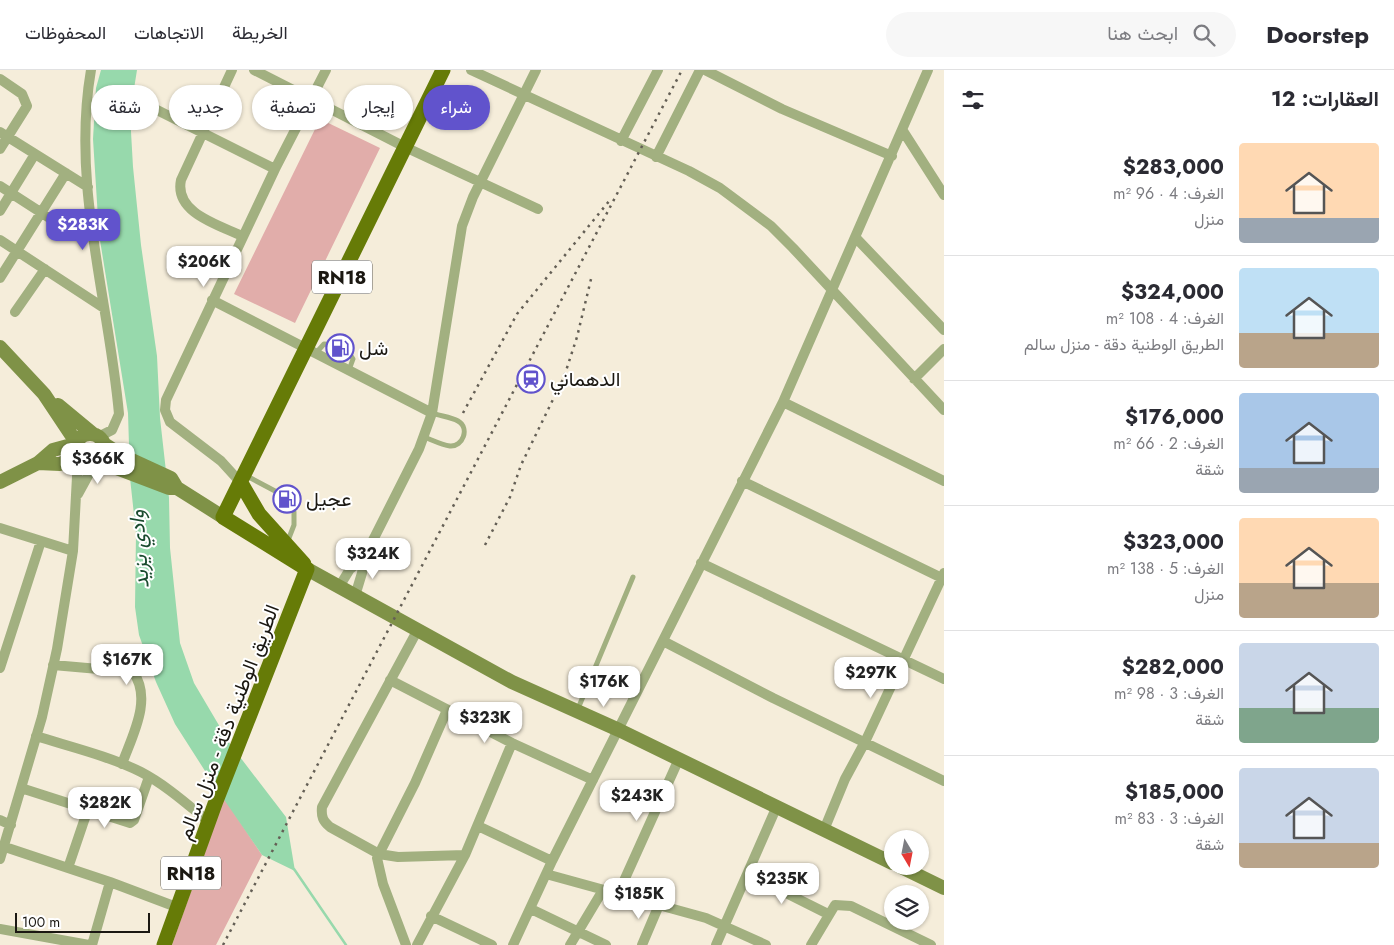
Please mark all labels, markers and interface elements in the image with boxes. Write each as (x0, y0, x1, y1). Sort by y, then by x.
search box (886, 12, 1236, 57)
text: Doorstep (1266, 17, 1369, 52)
text: المحفوظات (25, 20, 106, 46)
text: الاتجاهات (134, 20, 204, 46)
text: الخريطة (232, 20, 288, 46)
text: ابحث هنا (1107, 20, 1178, 47)
icon: search (1190, 21, 1218, 49)
text: العقارات: 12 (1271, 84, 1379, 114)
chip: شقة (91, 85, 159, 130)
chip: جديد (169, 85, 242, 130)
chip: تصفية (252, 85, 334, 130)
chip: إيجار (344, 85, 413, 130)
chip: شراء (423, 85, 490, 130)
icon: filters (959, 86, 987, 114)
text: $283,000 (1123, 152, 1224, 182)
icon: home (1279, 163, 1339, 223)
text: الغرف: 4 · 96 m² (1113, 182, 1224, 205)
pin: $283K (48, 208, 118, 251)
text: منزل (1194, 208, 1224, 231)
text: $283K (57, 213, 109, 236)
pin: $206K (169, 246, 239, 288)
text: $206K (178, 250, 230, 273)
road number: RN18 (312, 260, 372, 293)
text: $324,000 (1121, 277, 1224, 307)
icon: home (1279, 288, 1339, 348)
text: الغرف: 4 · 108 m² (1106, 307, 1224, 330)
fuel station icon: شل (325, 333, 355, 363)
text: الطريق الوطنية دقة - منزل سالم (1024, 333, 1224, 356)
place label: شل (359, 334, 388, 363)
station icon: الدهماني (516, 364, 546, 394)
place label: الدهماني (550, 365, 620, 396)
text: $176,000 (1125, 402, 1224, 432)
icon: home (1279, 413, 1339, 473)
text: الغرف: 2 · 66 m² (1113, 432, 1224, 455)
pin: $366K (63, 442, 133, 485)
text: $366K (72, 447, 124, 470)
text: شقة (1195, 458, 1224, 481)
fuel station icon: عجيل (272, 484, 302, 514)
place label: عجيل (306, 485, 351, 514)
water label: وادي يزيد (121, 508, 159, 589)
text: $323,000 (1123, 527, 1224, 557)
pin: $324K (338, 538, 408, 580)
icon: home (1279, 538, 1339, 598)
text: $324K (347, 542, 399, 565)
text: الغرف: 5 · 138 m² (1107, 557, 1224, 580)
text: منزل (1194, 583, 1224, 606)
street label: الطريق الوطنية دقة - منزل سالم (170, 600, 287, 844)
pin: $167K (92, 644, 162, 686)
text: $167K (102, 648, 152, 671)
text: $282,000 (1122, 652, 1224, 682)
pin: $297K (836, 656, 906, 699)
text: $297K (845, 661, 897, 684)
icon: home (1279, 663, 1339, 723)
pin: $176K (569, 666, 639, 708)
text: $176K (579, 670, 629, 693)
text: الغرف: 3 · 98 m² (1114, 682, 1224, 705)
pin: $323K (450, 702, 520, 744)
text: $323K (459, 706, 511, 729)
text: شقة (1195, 708, 1224, 731)
text: $185,000 (1125, 777, 1224, 807)
pin: $243K (602, 780, 672, 822)
text: $243K (611, 784, 663, 807)
pin: $282K (70, 786, 140, 829)
icon: home (1279, 788, 1339, 848)
text: $282K (79, 791, 131, 814)
text: الغرف: 3 · 83 m² (1114, 807, 1224, 830)
north arrow (884, 830, 929, 875)
map controls (884, 830, 929, 930)
text: شقة (1195, 833, 1224, 856)
road number: RN18 (161, 856, 221, 890)
pin: $235K (747, 862, 817, 905)
text: $235K (756, 867, 808, 890)
pin: $185K (604, 878, 674, 920)
text: $185K (614, 882, 664, 905)
button: layers (884, 885, 929, 930)
scale bar (15, 910, 150, 933)
text: 100 m (22, 912, 60, 932)

